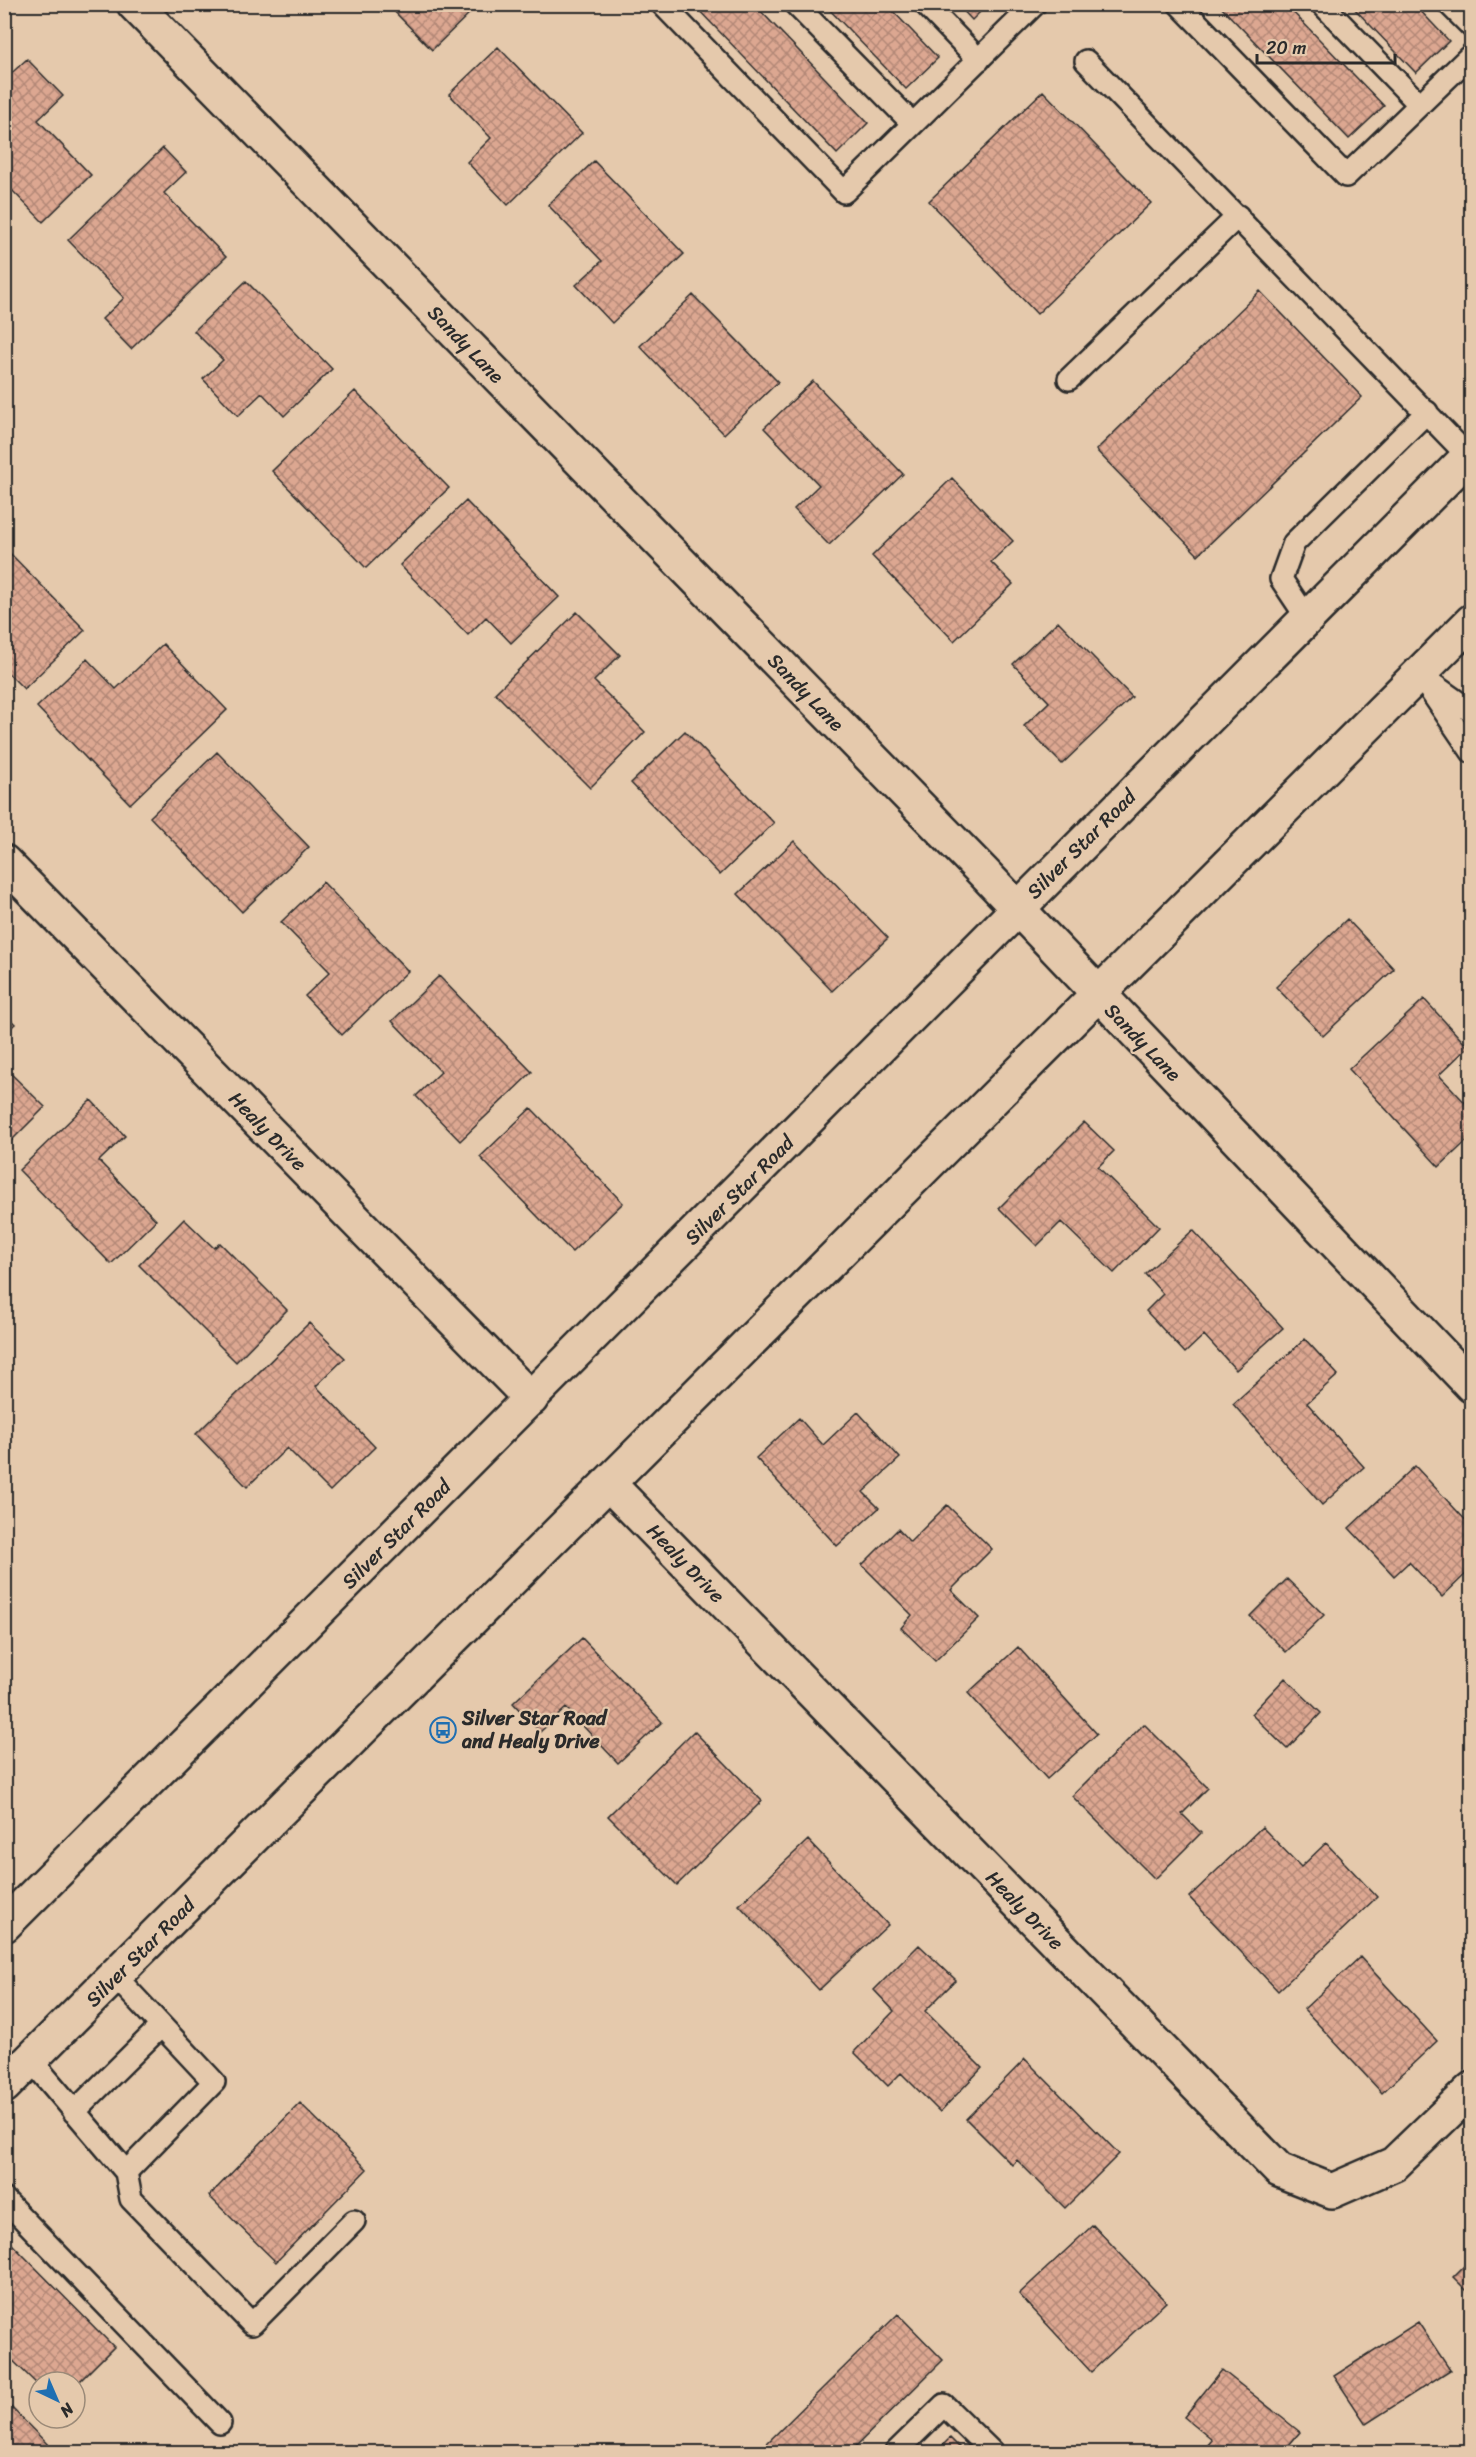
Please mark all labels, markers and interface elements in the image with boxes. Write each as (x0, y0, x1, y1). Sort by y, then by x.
scale bar (1257, 27, 1395, 65)
text: 20 m (1266, 32, 1306, 64)
street label: Sandy Lane (419, 297, 513, 392)
street label: Sandy Lane (759, 645, 853, 740)
street label: Silver Star Road (1018, 780, 1146, 908)
street label: Sandy Lane (1096, 995, 1190, 1090)
street label: Healy Drive (220, 1083, 315, 1180)
street label: Silver Star Road (676, 1126, 804, 1254)
street label: Silver Star Road (333, 1470, 461, 1598)
street label: Healy Drive (638, 1515, 733, 1612)
place label: Silver Star Road and Healy Drive (461, 1701, 609, 1759)
bus stop icon: Silver Star Road and Healy Drive (428, 1715, 458, 1745)
street label: Healy Drive (977, 1862, 1072, 1959)
street label: Silver Star Road (77, 1888, 205, 2016)
north arrow (27, 2370, 87, 2430)
text: N (52, 2395, 82, 2425)

